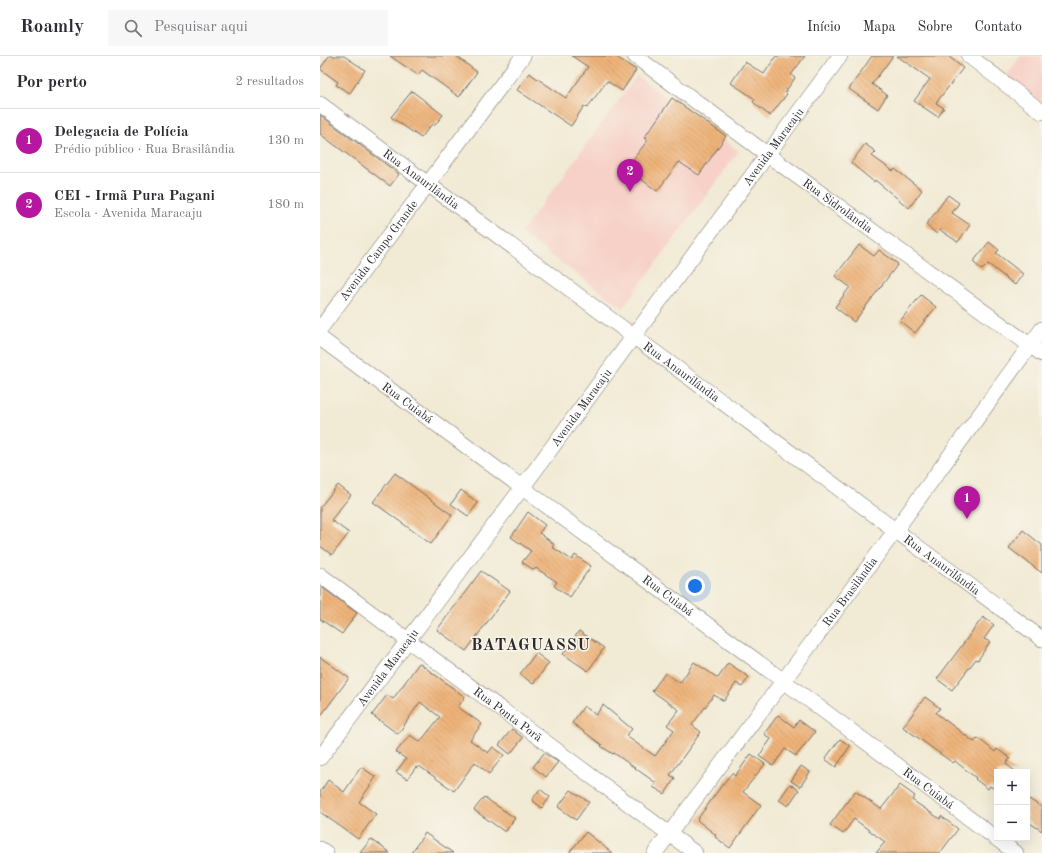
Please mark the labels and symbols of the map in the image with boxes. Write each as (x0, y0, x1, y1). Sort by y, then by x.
street label: Avenida Maracaju (742, 106, 807, 188)
street label: Rua Anaurilândia (380, 148, 461, 212)
pin: 2 (617, 159, 643, 192)
street label: Rua Sidrolândia (800, 177, 874, 236)
street label: Avenida Campo Grande (338, 198, 421, 303)
street label: Rua Anaurilândia (641, 341, 721, 405)
street label: Avenida Maracaju (549, 367, 615, 449)
street label: Rua Cuiabá (379, 381, 435, 426)
pin: 1 (954, 486, 980, 519)
street label: Rua Anaurilândia (901, 534, 982, 598)
street label: Rua Brasilândia (821, 555, 880, 629)
street label: Rua Cuiabá (640, 574, 695, 619)
your location (685, 576, 705, 596)
street label: Avenida Maracaju (356, 627, 422, 709)
district label: BATAGUASSU (471, 638, 591, 654)
street label: Rua Ponta Porã (471, 686, 544, 744)
street label: Rua Cuiabá (900, 766, 956, 812)

